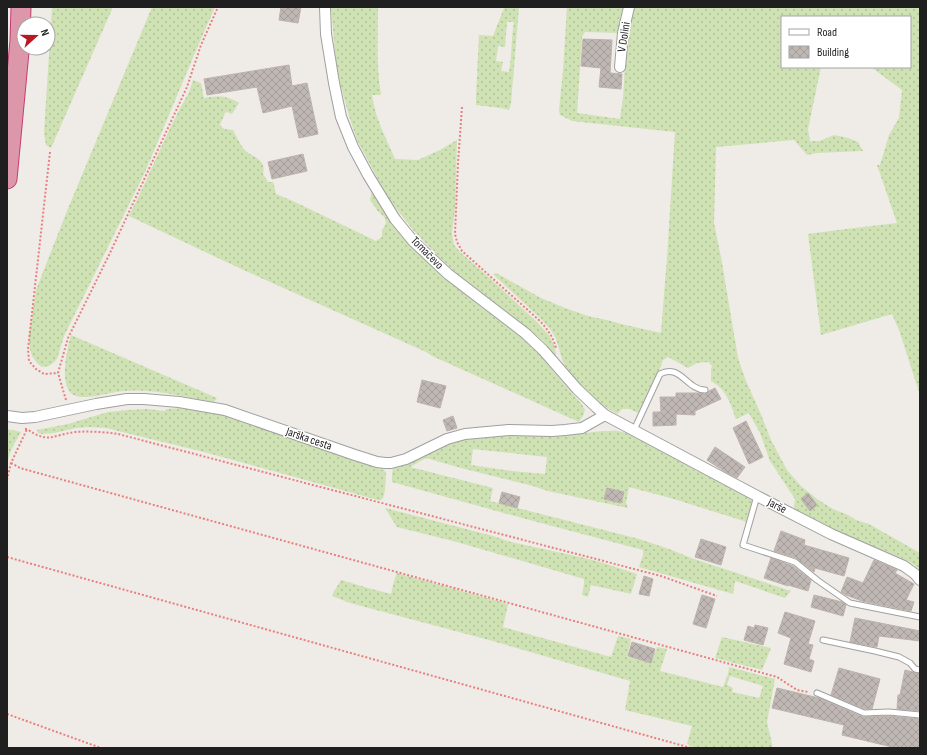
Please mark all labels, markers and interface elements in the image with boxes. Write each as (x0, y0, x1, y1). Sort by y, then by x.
north arrow (16, 16, 56, 56)
legend (781, 16, 911, 68)
street label: V Dolini (614, 21, 634, 53)
text: Road (817, 25, 837, 40)
text: N (38, 28, 52, 38)
text: Building (817, 45, 849, 60)
street label: Tomačevo (407, 233, 447, 273)
street label: Jarška cesta (283, 424, 334, 454)
street label: Jarše (764, 494, 789, 517)

